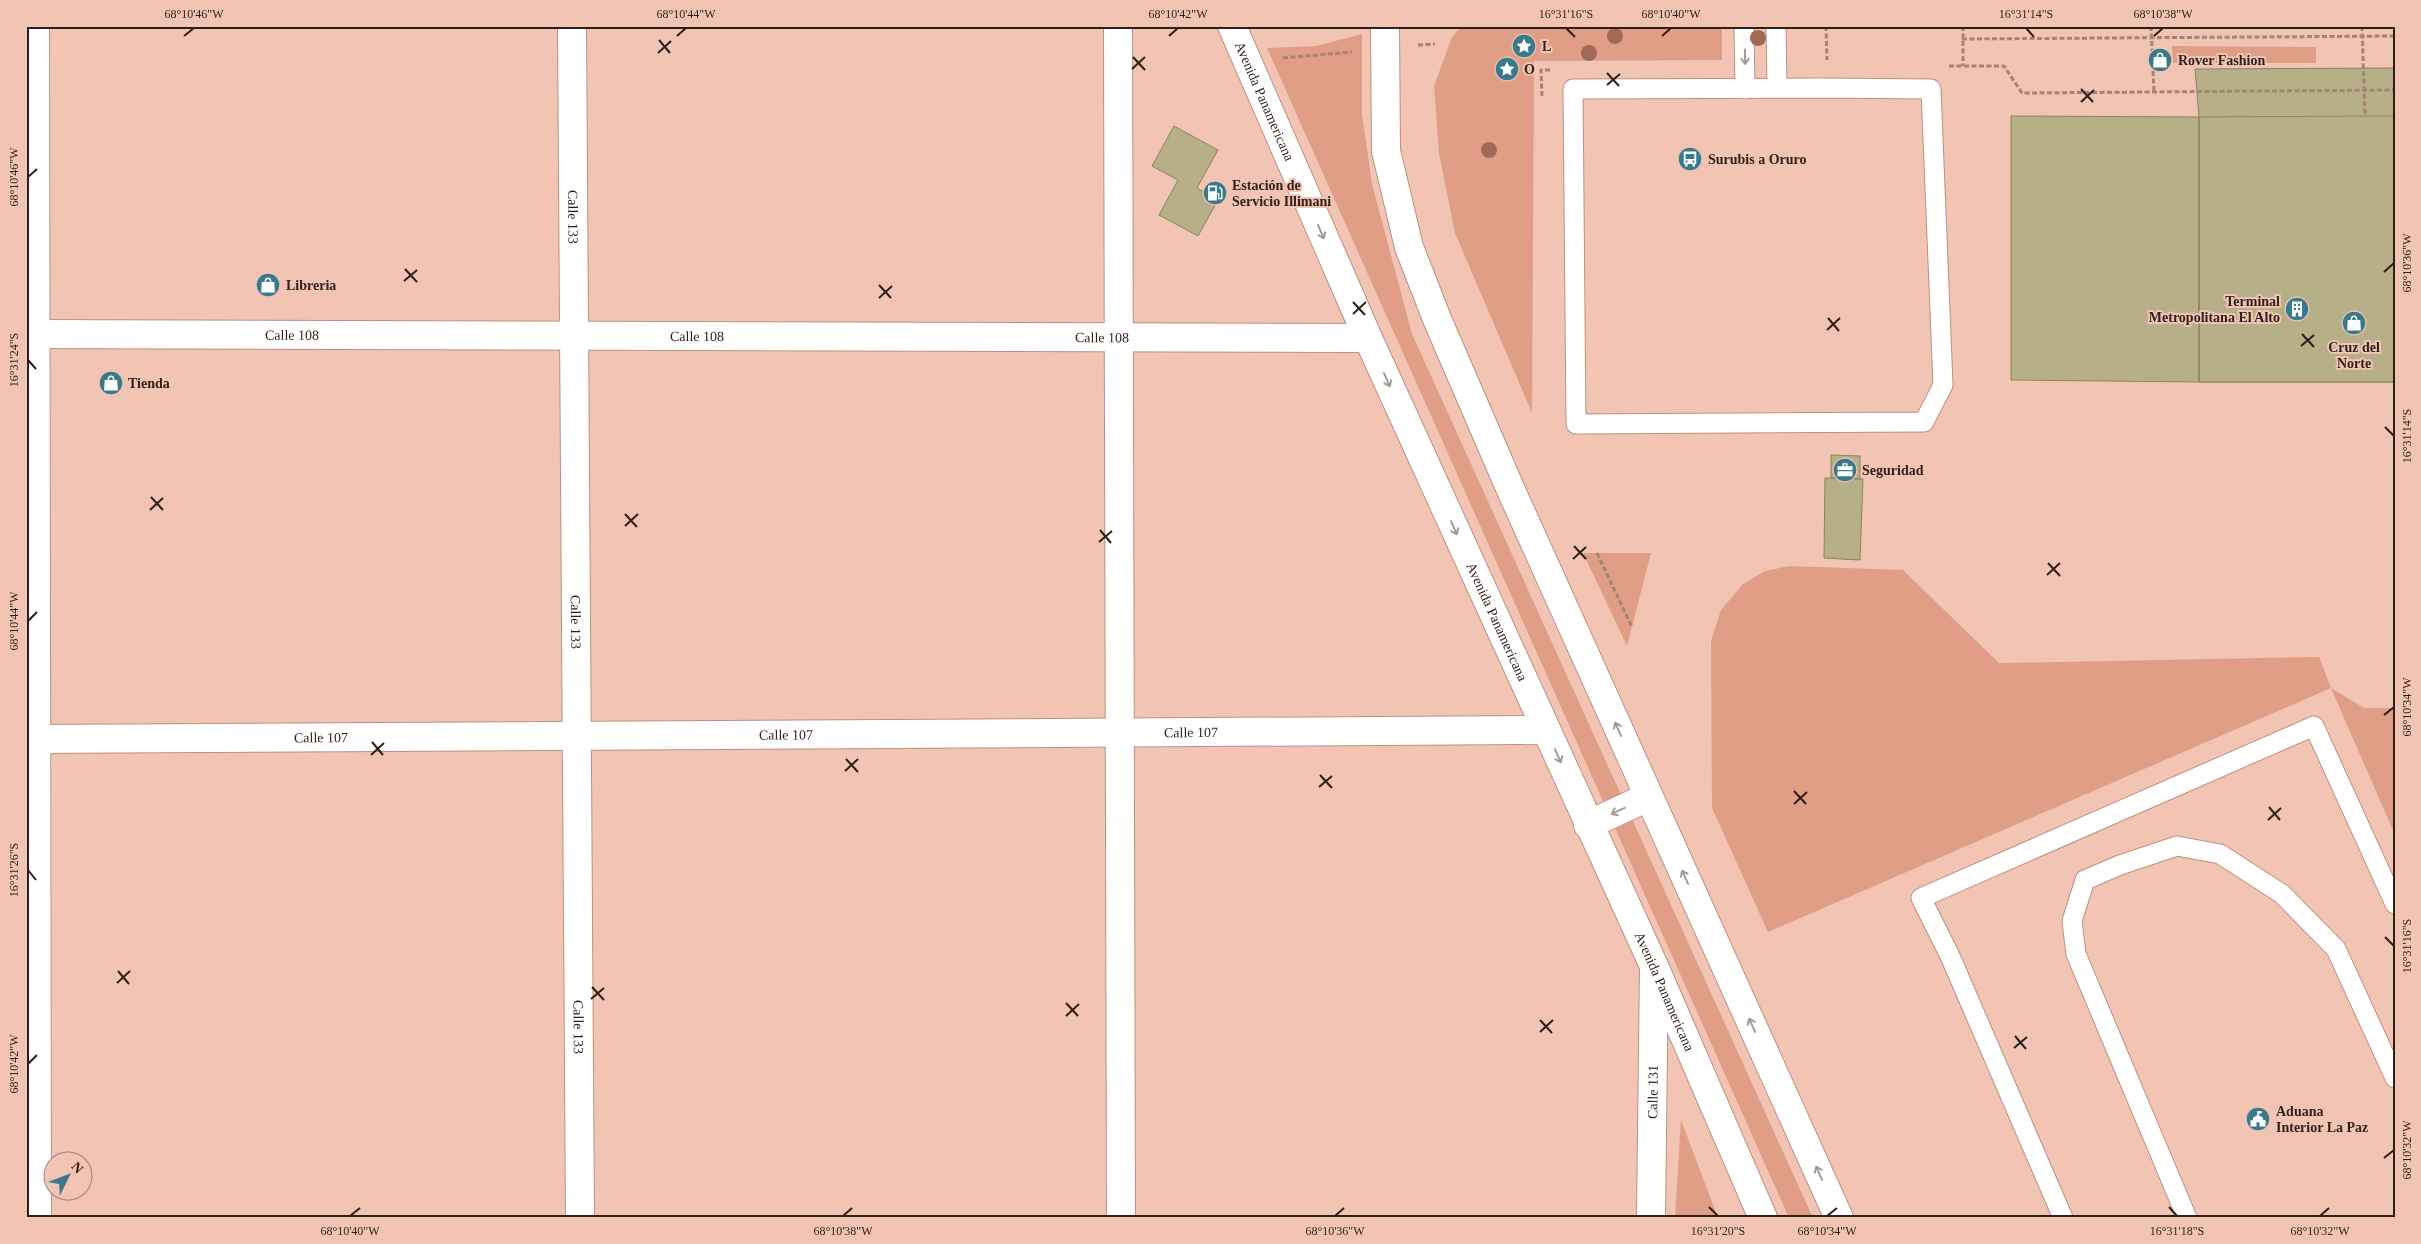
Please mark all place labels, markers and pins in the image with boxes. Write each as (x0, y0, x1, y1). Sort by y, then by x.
place icon: L (1511, 33, 1537, 59)
place label: L (1542, 39, 1551, 54)
shop icon: Rover Fashion (2147, 47, 2173, 73)
place label: Rover Fashion (2178, 53, 2265, 68)
place icon: O (1494, 56, 1520, 82)
place label: O (1524, 62, 1535, 77)
bus stop icon: Surubis a Oruro (1677, 146, 1703, 172)
place label: Surubis a Oruro (1708, 152, 1807, 167)
place label: Estación de Servicio Illimani (1232, 178, 1331, 209)
fuel station icon: Estación de Servicio Illimani (1202, 180, 1228, 206)
shop icon: Libreria (255, 272, 281, 298)
place label: Libreria (286, 278, 336, 293)
place label: Terminal Metropolitana El Alto (2149, 294, 2280, 325)
building icon: Terminal Metropolitana El Alto (2284, 296, 2310, 322)
shop icon: Cruz del Norte (2341, 310, 2367, 336)
place label: Cruz del Norte (2328, 340, 2380, 371)
shop icon: Tienda (98, 370, 124, 396)
place label: Tienda (128, 376, 170, 391)
office icon: Seguridad (1832, 457, 1858, 483)
place label: Seguridad (1862, 463, 1924, 478)
place label: Aduana Interior La Paz (2276, 1104, 2368, 1135)
public building icon: Aduana Interior La Paz (2245, 1106, 2271, 1132)

